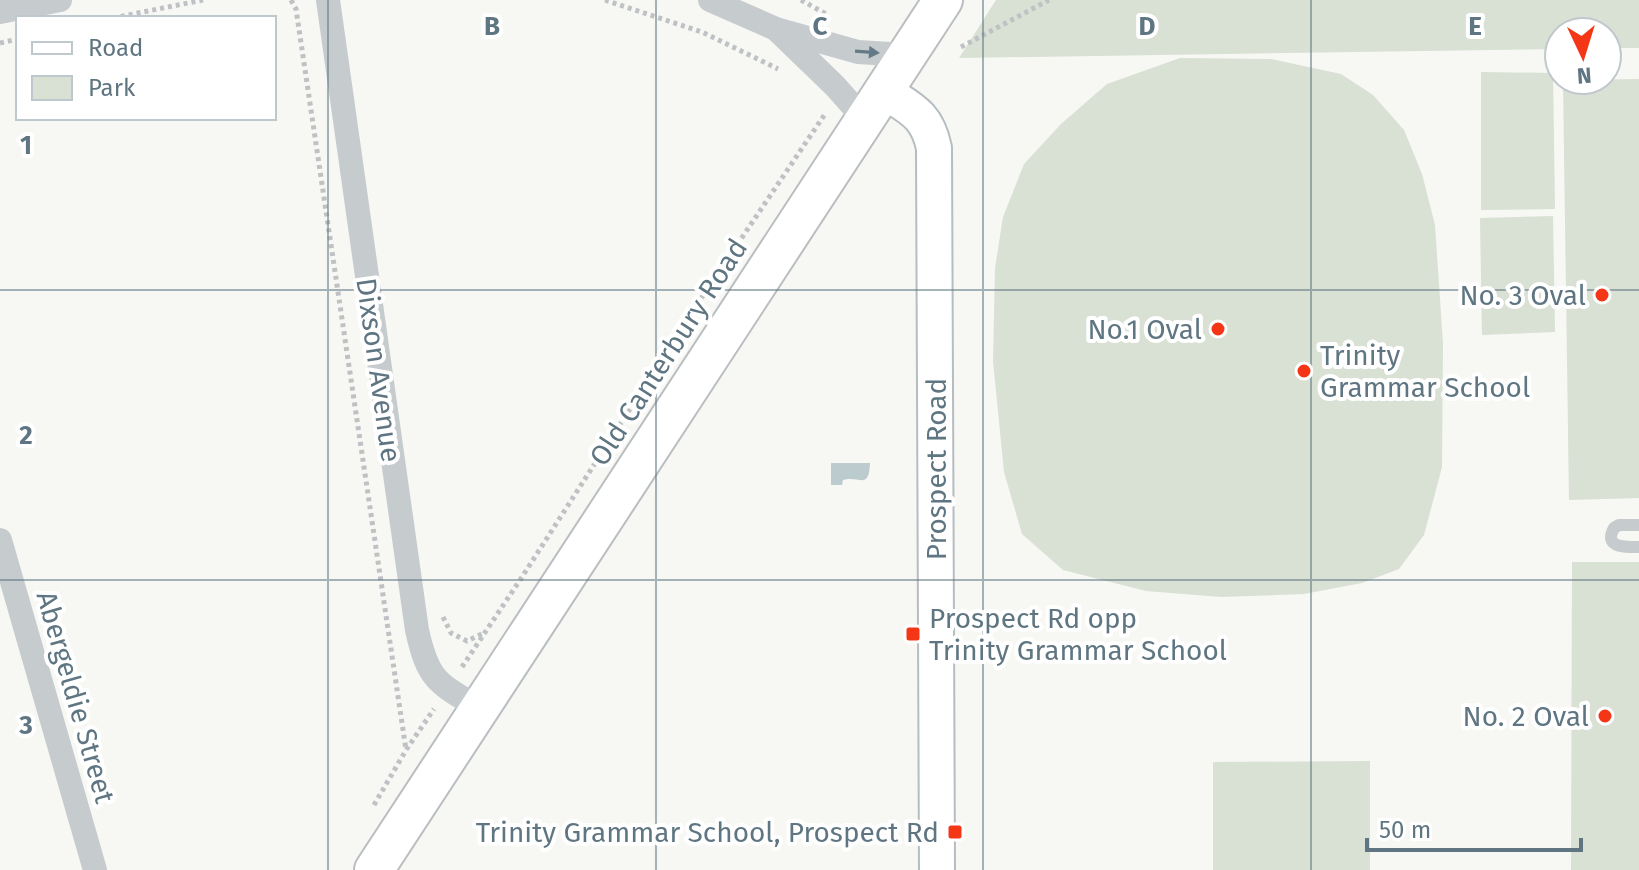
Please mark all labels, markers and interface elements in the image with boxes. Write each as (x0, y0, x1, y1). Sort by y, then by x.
text: B (484, 11, 500, 42)
text: C (813, 11, 828, 42)
text: D (1139, 11, 1156, 42)
text: E (1468, 11, 1482, 42)
legend (16, 16, 276, 120)
north arrow (1543, 16, 1623, 96)
text: Road (88, 34, 143, 62)
one-way arrow (855, 46, 880, 59)
text: N (1576, 61, 1593, 89)
text: Park (88, 74, 136, 102)
text: 1 (20, 130, 32, 161)
street label: Old Canterbury Road (583, 233, 754, 472)
street label: Dixson Avenue (349, 276, 408, 464)
place label: No. 3 Oval (1459, 279, 1586, 312)
marker: No. 3 Oval (1593, 286, 1611, 304)
place label: No.1 Oval (1087, 313, 1202, 346)
marker: No.1 Oval (1209, 320, 1227, 338)
place label: Trinity Grammar School (1320, 339, 1530, 404)
marker: Trinity Grammar School (1295, 362, 1313, 380)
street label: Prospect Road (920, 378, 953, 560)
text: 2 (19, 420, 33, 451)
street label: Abergeldie Street (29, 587, 122, 808)
place label: Prospect Rd opp Trinity Grammar School (929, 602, 1227, 667)
marker: Prospect Rd opp Trinity Grammar School (904, 625, 922, 643)
place label: No. 2 Oval (1463, 700, 1589, 733)
marker: No. 2 Oval (1596, 707, 1614, 725)
text: 3 (18, 710, 33, 741)
scale bar (1367, 802, 1581, 852)
place label: Trinity Grammar School, Prospect Rd (476, 816, 939, 849)
text: 50 m (1379, 816, 1431, 844)
marker: Trinity Grammar School, Prospect Rd (946, 823, 964, 841)

